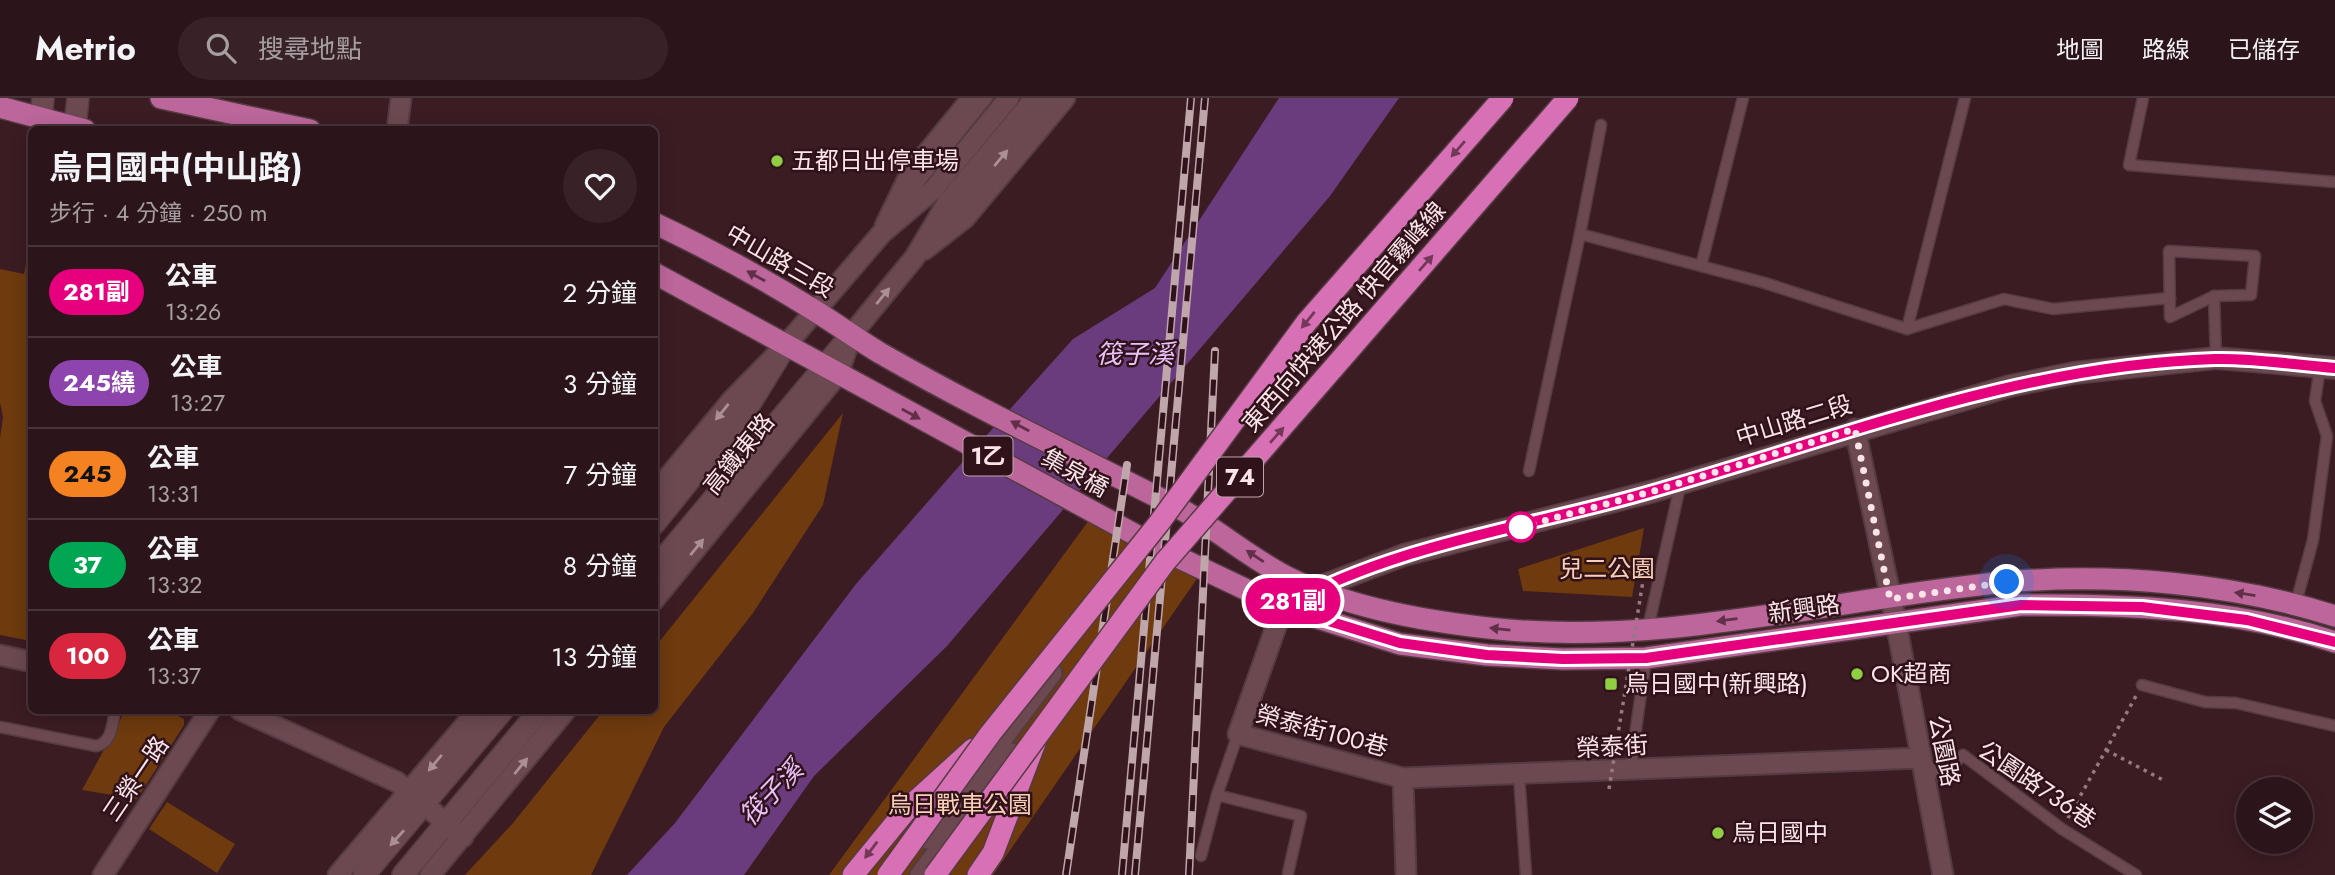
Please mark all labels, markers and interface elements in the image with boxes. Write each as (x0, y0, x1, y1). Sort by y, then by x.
search box (178, 17, 668, 80)
text: Metrio (35, 25, 136, 72)
icon: search (202, 29, 240, 67)
text: 搜尋地點 (258, 30, 362, 68)
text: 地圖 (2056, 32, 2104, 67)
text: 路線 (2142, 32, 2190, 67)
text: 已儲存 (2228, 32, 2300, 67)
one-way arrow (1450, 140, 1466, 158)
place label: 五都日出停車場 (791, 143, 959, 178)
text: 烏日國中(中山路) (49, 144, 303, 191)
button: heart (563, 149, 637, 223)
one-way arrow (994, 149, 1009, 167)
marker: 五都日出停車場 (769, 153, 785, 169)
street label: 東西向快速公路 快官霧峰線 (1234, 194, 1454, 440)
text: 步行 · 4 分鐘 · 250 m (49, 196, 267, 230)
street label: 中山路三段 (720, 215, 841, 306)
one-way arrow (1418, 254, 1433, 271)
text: 公車 (165, 257, 217, 295)
one-way arrow (747, 270, 766, 282)
text: 281副 (63, 274, 130, 309)
text: 2 分鐘 (562, 274, 637, 312)
one-way arrow (875, 287, 890, 304)
text: 13:26 (165, 295, 221, 329)
one-way arrow (1301, 312, 1316, 329)
water label: 筏子溪 (1096, 335, 1178, 373)
text: 公車 (170, 348, 222, 386)
text: 245繞 (63, 365, 135, 400)
text: 3 分鐘 (563, 365, 637, 403)
text: 13:27 (170, 386, 225, 420)
street label: 中山路二段 (1731, 386, 1856, 455)
one-way arrow (714, 402, 729, 420)
street label: 高鐵東路 (695, 405, 782, 502)
one-way arrow (902, 408, 921, 420)
one-way arrow (1010, 420, 1030, 432)
one-way arrow (1269, 426, 1284, 443)
road number: 1乙 (964, 436, 1012, 476)
text: 公車 (147, 439, 199, 477)
street label: 集泉橋 (1035, 440, 1115, 505)
text: 245 (64, 456, 111, 491)
text: 7 分鐘 (564, 456, 637, 494)
road number: 74 (1217, 458, 1263, 496)
text: 13:31 (147, 477, 200, 511)
unlabelled marker (1506, 512, 1536, 542)
text: 公車 (147, 530, 199, 568)
one-way arrow (690, 539, 705, 557)
text: 37 (73, 547, 102, 582)
text: 8 分鐘 (563, 547, 637, 585)
one-way arrow (1246, 549, 1264, 563)
park label: 兒二公園 (1559, 551, 1655, 586)
your location (1989, 564, 2024, 599)
text: 13:32 (147, 568, 202, 602)
line badge: 281副 (1244, 578, 1342, 624)
text: 281副 (1259, 583, 1327, 618)
street label: 新興路 (1766, 586, 1842, 631)
one-way arrow (2234, 588, 2256, 599)
one-way arrow (1716, 615, 1738, 626)
text: 公車 (147, 621, 199, 659)
one-way arrow (1489, 623, 1511, 634)
text: 100 (66, 638, 110, 673)
text: 13 分鐘 (551, 638, 637, 676)
place label: OK超商 (1871, 656, 1952, 691)
text: 13:37 (147, 659, 201, 693)
place label: 烏日國中(新興路) (1625, 666, 1808, 701)
marker: OK超商 (1849, 666, 1865, 682)
marker: 烏日國中(新興路) (1603, 676, 1619, 692)
street label: 榮泰街100巷 (1252, 696, 1392, 765)
street label: 公園路 (1920, 712, 1969, 790)
street label: 榮泰街 (1575, 727, 1649, 766)
street label: 三榮一路 (94, 729, 177, 828)
street label: 公園路736巷 (1971, 732, 2103, 837)
water label: 筏子溪 (730, 749, 815, 834)
one-way arrow (428, 755, 443, 772)
one-way arrow (513, 758, 528, 776)
map controls (2236, 777, 2313, 854)
button: layers (2236, 777, 2313, 854)
park label: 烏日戰車公園 (888, 787, 1032, 822)
place label: 烏日國中 (1732, 815, 1828, 850)
marker: 烏日國中 (1710, 825, 1726, 841)
one-way arrow (389, 829, 405, 847)
one-way arrow (865, 841, 879, 859)

